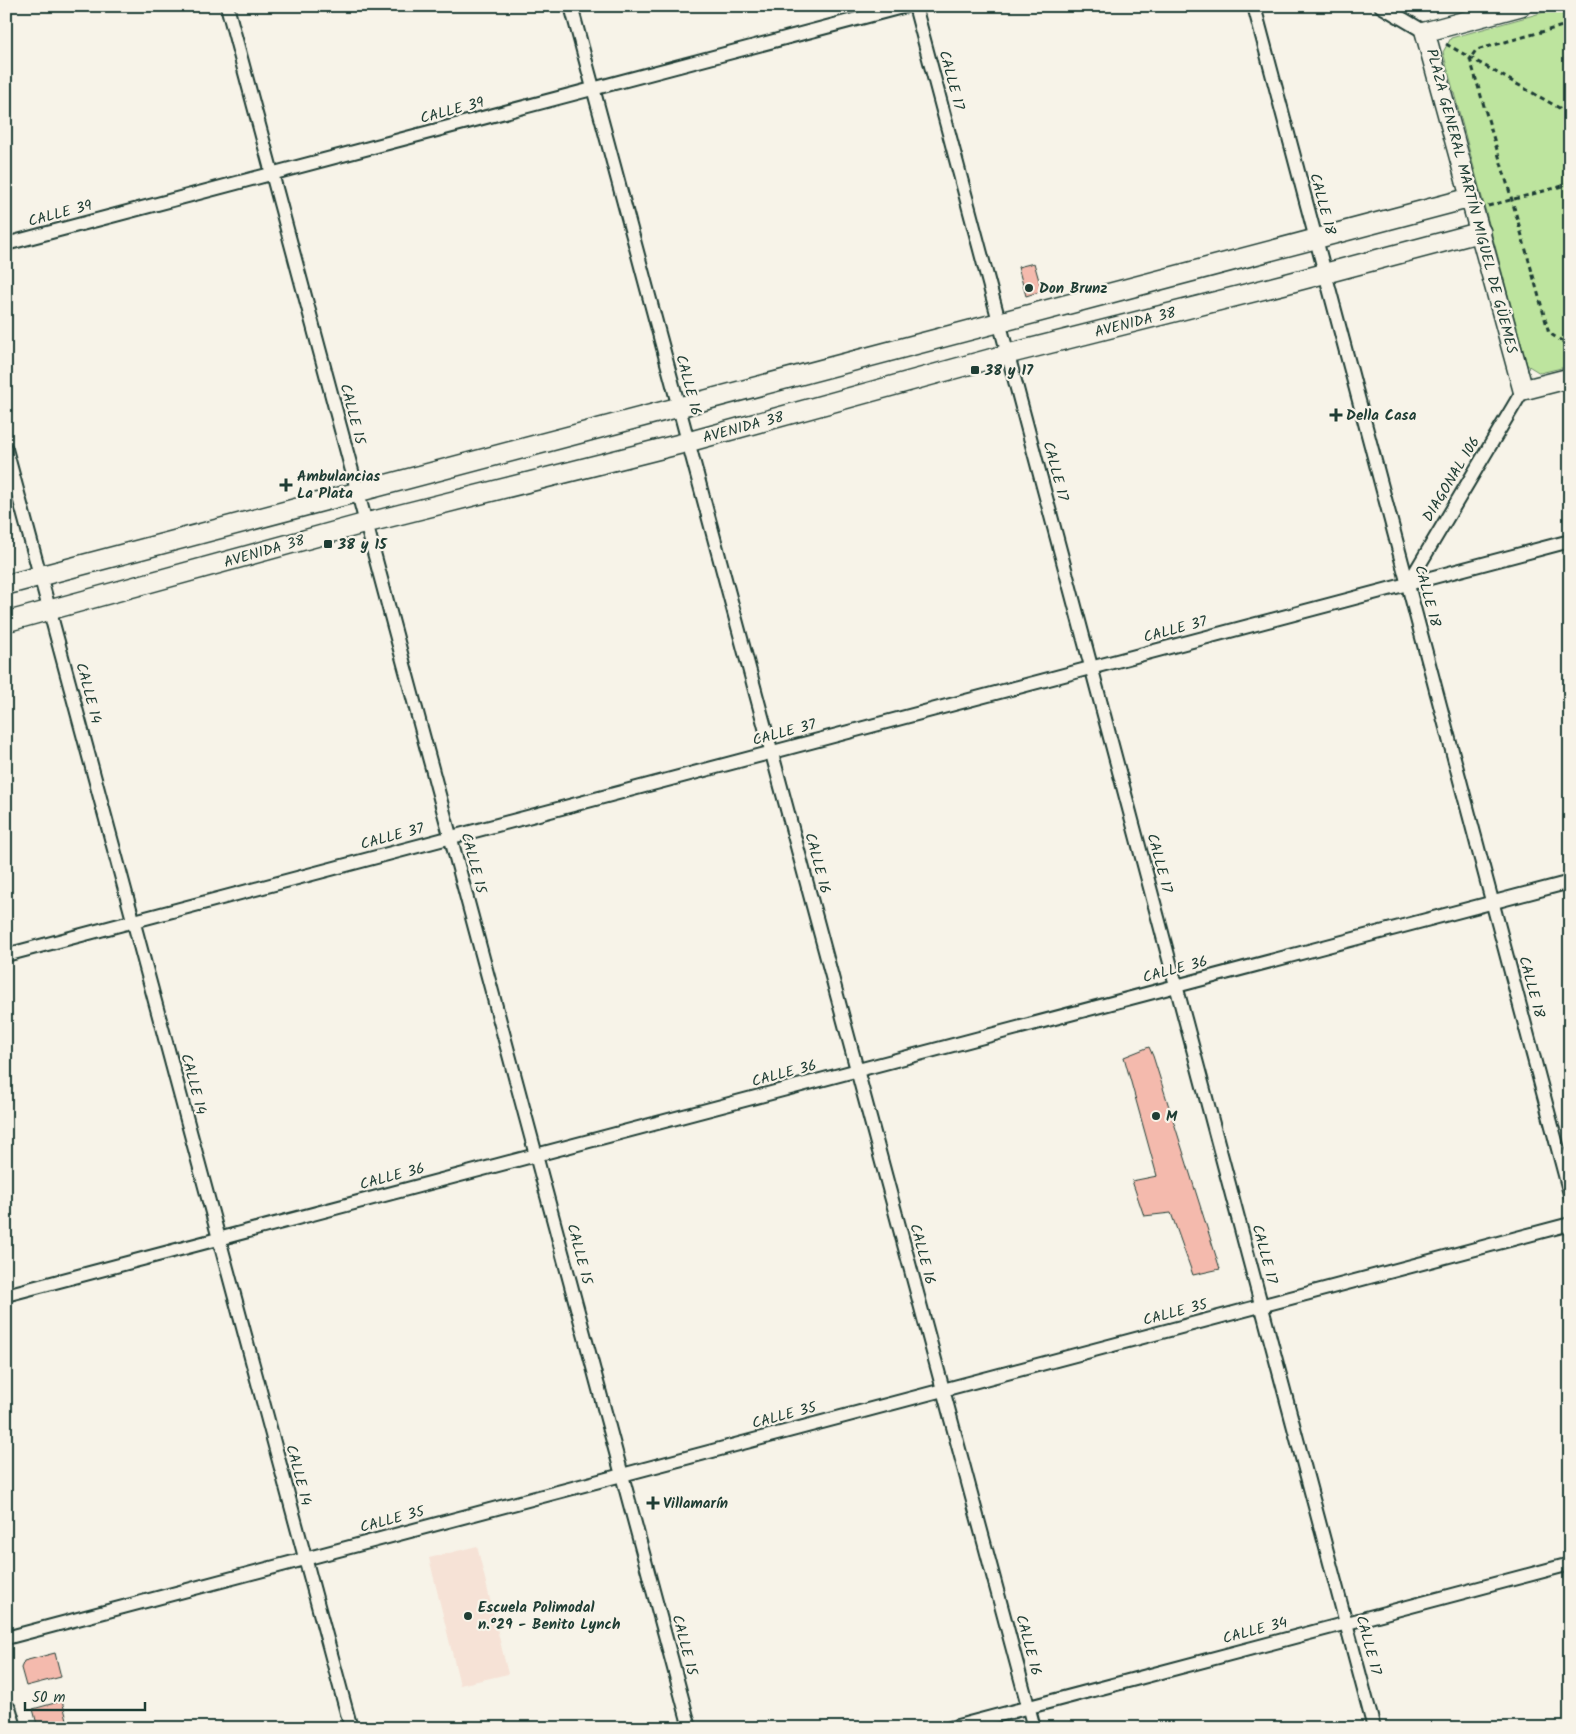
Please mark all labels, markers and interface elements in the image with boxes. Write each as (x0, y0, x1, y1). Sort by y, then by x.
street label: PLAZA GENERAL MARTÍN MIGUEL DE GÜEMES (1419, 46, 1523, 356)
street label: CALLE 17 (932, 48, 971, 114)
street label: CALLE 39 (418, 91, 487, 131)
street label: CALLE 18 (1302, 171, 1342, 239)
street label: CALLE 39 (26, 194, 95, 234)
place label: Don Brunz (1039, 277, 1108, 301)
marker: Don Brunz (1023, 282, 1035, 294)
street label: AVENIDA 38 (1092, 301, 1179, 345)
street label: CALLE 16 (668, 352, 708, 418)
place label: 38 y 17 (984, 359, 1034, 383)
marker: 38 y 17 (969, 364, 981, 376)
street label: CALLE 15 (332, 381, 372, 448)
place label: Della Casa (1346, 404, 1417, 428)
street label: AVENIDA 38 (700, 405, 787, 450)
marker: Della Casa (1330, 409, 1342, 421)
street label: DIAGONAL 106 (1417, 432, 1487, 527)
street label: CALLE 17 (1036, 439, 1075, 505)
place label: Ambulancias La Plata (297, 465, 380, 506)
marker: Ambulancias La Plata (279, 478, 293, 492)
street label: AVENIDA 38 (221, 529, 308, 575)
place label: 38 y 15 (337, 533, 388, 557)
marker: 38 y 15 (322, 538, 334, 550)
street label: CALLE 18 (1407, 563, 1447, 631)
street label: CALLE 37 (1141, 610, 1211, 650)
street label: CALLE 14 (68, 660, 108, 726)
street label: CALLE 37 (750, 713, 820, 753)
street label: CALLE 37 (358, 817, 428, 857)
street label: CALLE 15 (453, 830, 493, 897)
street label: CALLE 16 (797, 830, 837, 896)
street label: CALLE 17 (1140, 831, 1179, 897)
street label: CALLE 36 (1140, 950, 1210, 990)
street label: CALLE 18 (1511, 954, 1551, 1022)
street label: CALLE 14 (173, 1051, 213, 1117)
street label: CALLE 36 (749, 1054, 819, 1094)
place label: M (1166, 1105, 1178, 1129)
marker: M (1150, 1110, 1162, 1122)
street label: CALLE 36 (357, 1157, 427, 1197)
street label: CALLE 15 (559, 1221, 599, 1288)
street label: CALLE 16 (902, 1221, 942, 1287)
street label: CALLE 17 (1245, 1222, 1284, 1288)
street label: CALLE 35 (1140, 1293, 1211, 1333)
street label: CALLE 35 (749, 1396, 820, 1436)
street label: CALLE 14 (278, 1442, 318, 1508)
place label: Villamarín (663, 1492, 728, 1516)
marker: Villamarín (647, 1497, 659, 1509)
street label: CALLE 35 (357, 1500, 428, 1540)
place label: Escuela Polimodal n.°29 - Benito Lynch (478, 1596, 620, 1637)
marker: Escuela Polimodal n.°29 - Benito Lynch (462, 1610, 474, 1622)
street label: CALLE 34 (1220, 1611, 1290, 1651)
street label: CALLE 15 (664, 1612, 704, 1679)
street label: CALLE 16 (1008, 1612, 1048, 1678)
street label: CALLE 17 (1349, 1613, 1388, 1679)
scale bar (25, 1679, 145, 1711)
text: 50 m (32, 1686, 66, 1710)

